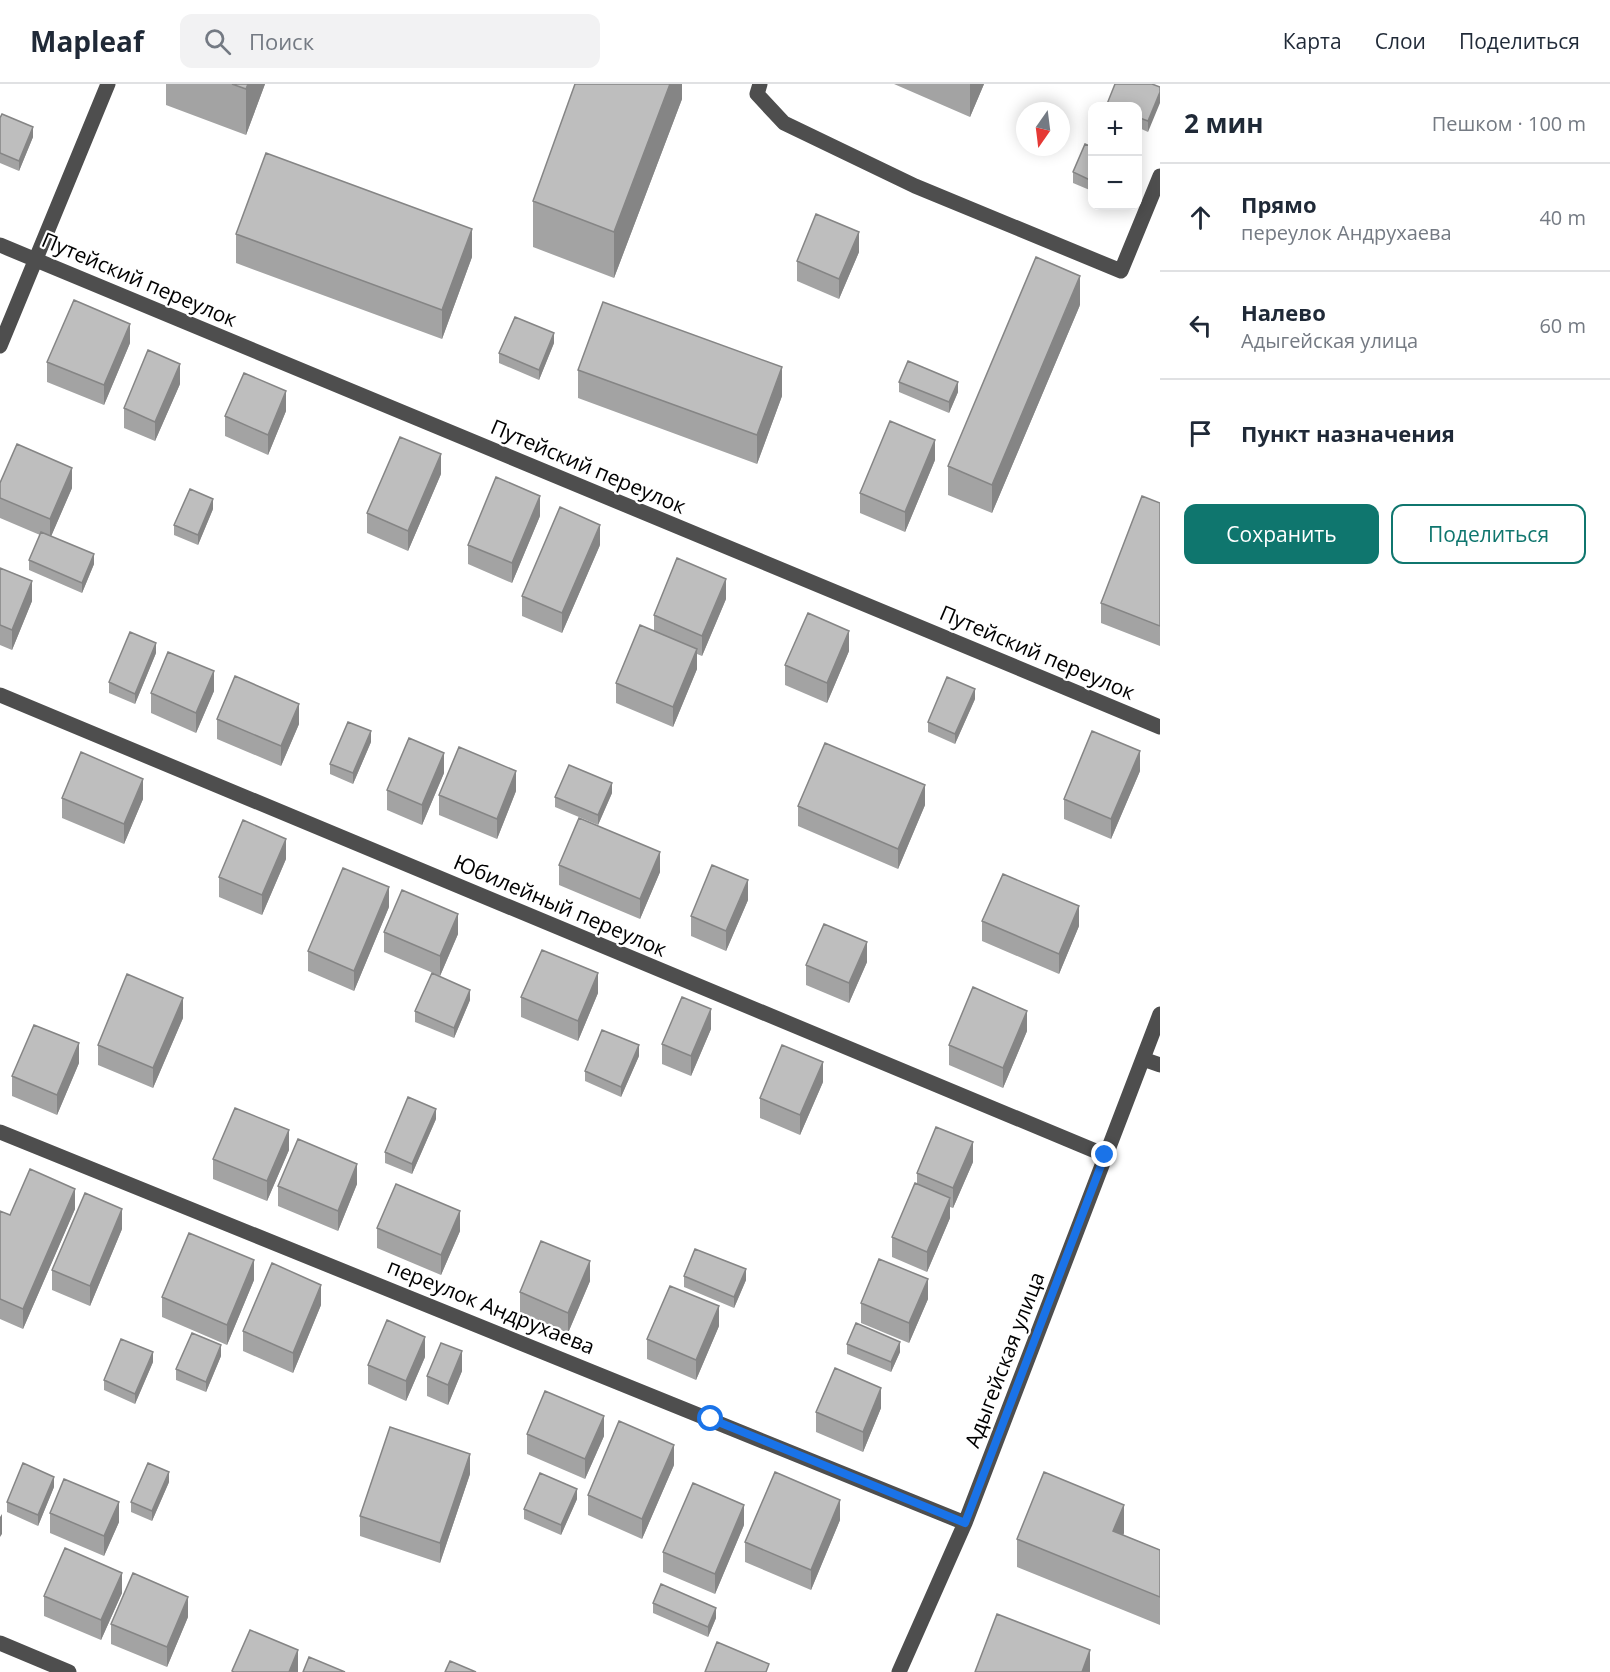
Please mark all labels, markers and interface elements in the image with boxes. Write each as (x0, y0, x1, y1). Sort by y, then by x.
search box (180, 14, 600, 68)
text: Mapleaf (30, 22, 144, 60)
icon: search (201, 25, 234, 58)
text: Поиск (249, 26, 314, 56)
text: Карта (1283, 27, 1342, 55)
text: Слои (1375, 27, 1426, 55)
text: Поделиться (1459, 27, 1580, 55)
north arrow (1016, 102, 1070, 156)
map controls (1088, 102, 1142, 210)
button: + (1088, 102, 1142, 156)
text: 2 мин (1184, 105, 1264, 141)
text: Пешком · 100 m (1432, 110, 1586, 137)
button: − (1088, 156, 1142, 210)
text: Прямо (1241, 189, 1317, 219)
icon: ahead (1184, 201, 1217, 234)
text: 40 m (1539, 204, 1586, 231)
text: переулок Андрухаева (1241, 219, 1452, 246)
street label: Путейский переулок (38, 225, 241, 333)
text: Налево (1241, 297, 1326, 327)
icon: left (1184, 309, 1217, 342)
text: 60 m (1539, 312, 1586, 339)
text: Адыгейская улица (1241, 327, 1418, 354)
street label: Путейский переулок (487, 412, 690, 520)
icon: arrive (1184, 417, 1217, 450)
text: Пункт назначения (1241, 418, 1455, 448)
button: Сохранить (1184, 504, 1379, 564)
button: Поделиться (1391, 504, 1586, 564)
street label: Путейский переулок (936, 598, 1139, 706)
street label: Юбилейный переулок (450, 848, 671, 963)
route end (1091, 1141, 1117, 1167)
street label: переулок Андрухаева (384, 1252, 599, 1360)
street label: Адыгейская улица (958, 1268, 1050, 1452)
route start (697, 1405, 723, 1431)

